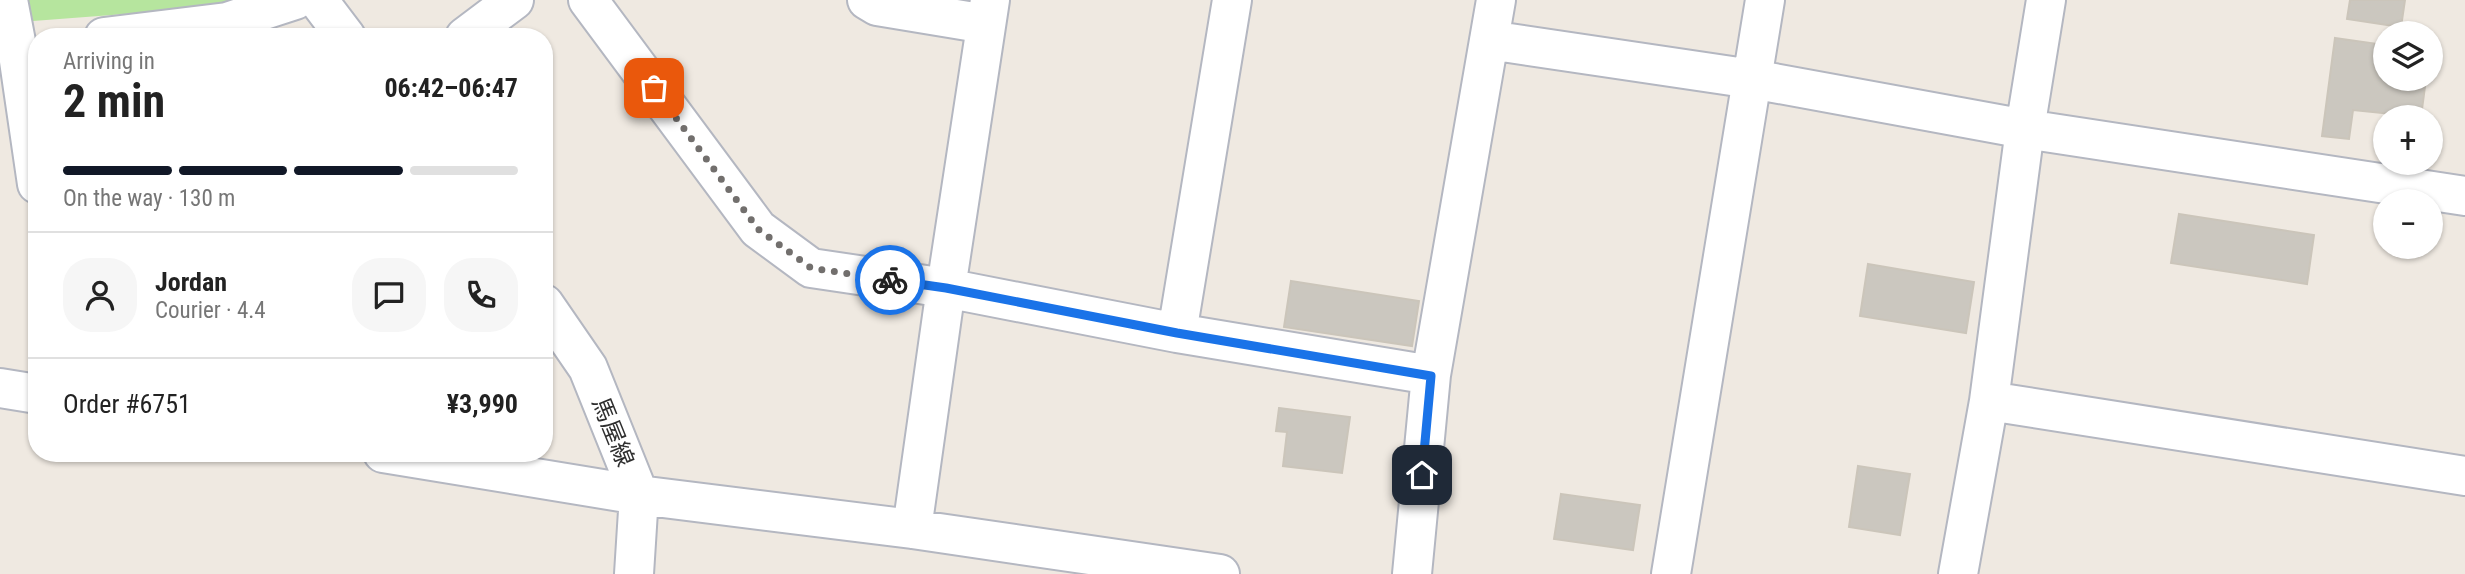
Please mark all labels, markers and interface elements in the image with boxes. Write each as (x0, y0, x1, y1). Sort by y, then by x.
map controls (2373, 21, 2443, 259)
button: layers (2373, 21, 2443, 91)
text: Arriving in (63, 48, 155, 75)
pin (624, 58, 684, 118)
icon: bag (635, 69, 673, 107)
text: 06:42–06:47 (384, 73, 518, 103)
text: 2 min (63, 74, 165, 128)
button: + (2373, 105, 2443, 175)
text: On the way · 130 m (63, 185, 235, 212)
button: − (2373, 189, 2443, 259)
courier (855, 245, 925, 315)
button: person (63, 258, 137, 332)
button: chat (352, 258, 426, 332)
button: phone (444, 258, 518, 332)
icon: bike (871, 261, 909, 299)
text: Jordan (155, 267, 227, 297)
text: Courier · 4.4 (155, 297, 266, 324)
text: Order #6751 (63, 389, 191, 419)
text: ¥3,990 (447, 389, 518, 419)
street label: 馬屋線 (587, 393, 639, 471)
pin (1392, 445, 1452, 505)
icon: home (1403, 456, 1441, 494)

